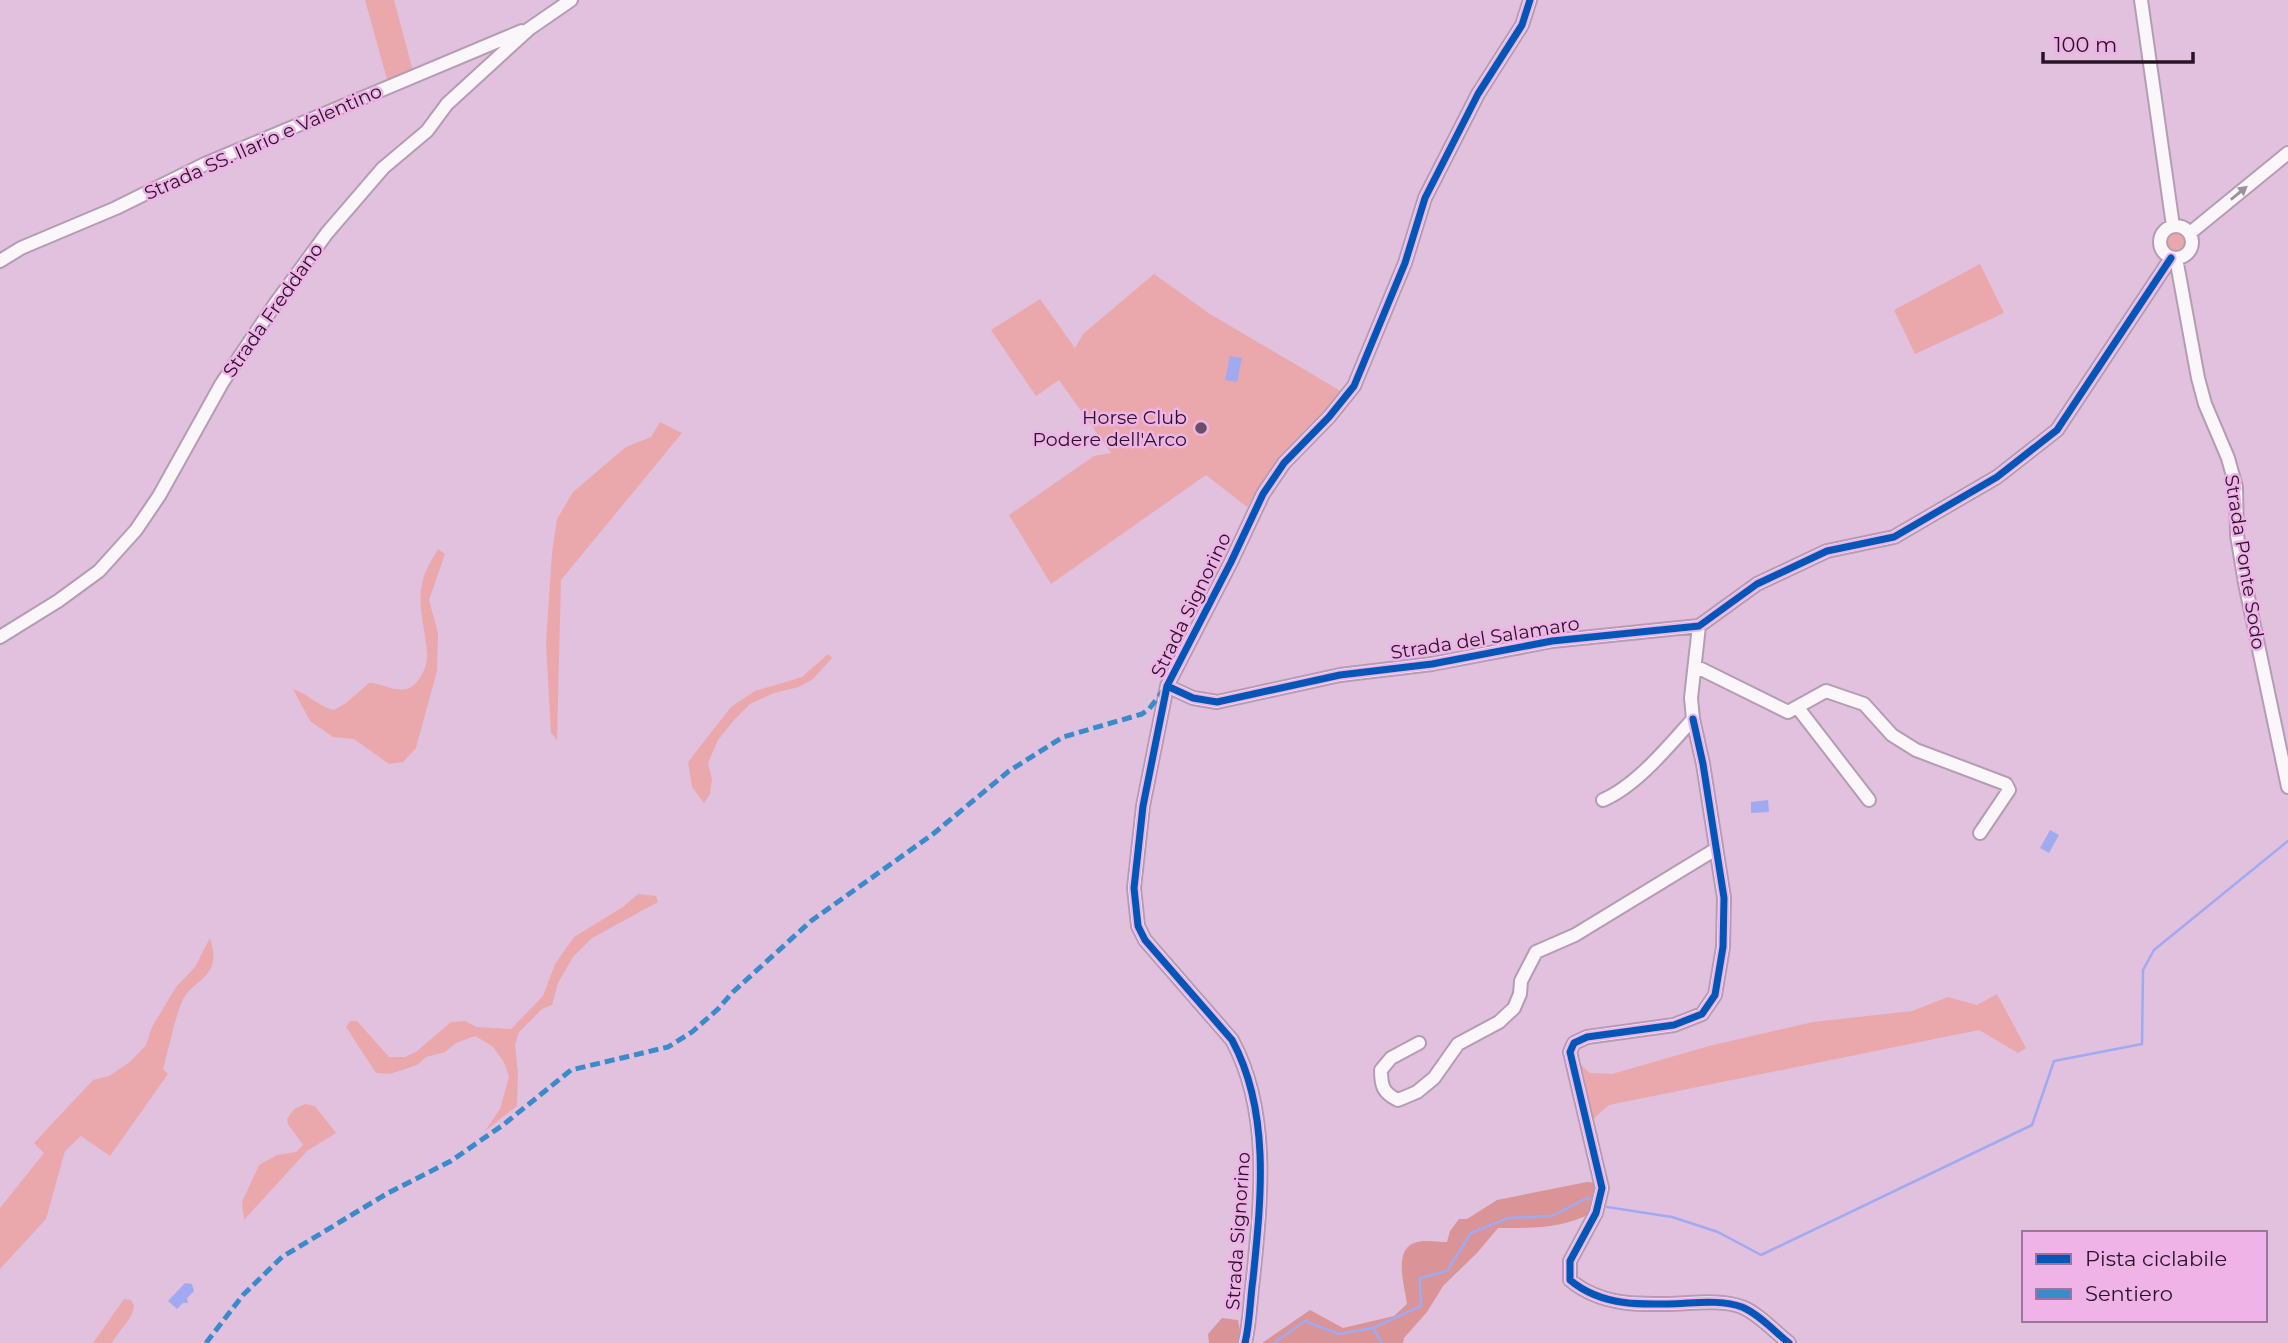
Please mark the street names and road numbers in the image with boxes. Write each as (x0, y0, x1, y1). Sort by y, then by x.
street label: Strada SS. Ilario e Valentino (141, 79, 385, 205)
street label: Strada Freddano (218, 238, 328, 382)
street label: Strada Ponte Sodo (2220, 473, 2270, 651)
street label: Strada Signorino (1146, 529, 1236, 681)
street label: Strada del Salamaro (1389, 612, 1581, 664)
street label: Strada Signorino (1221, 1151, 1255, 1311)

